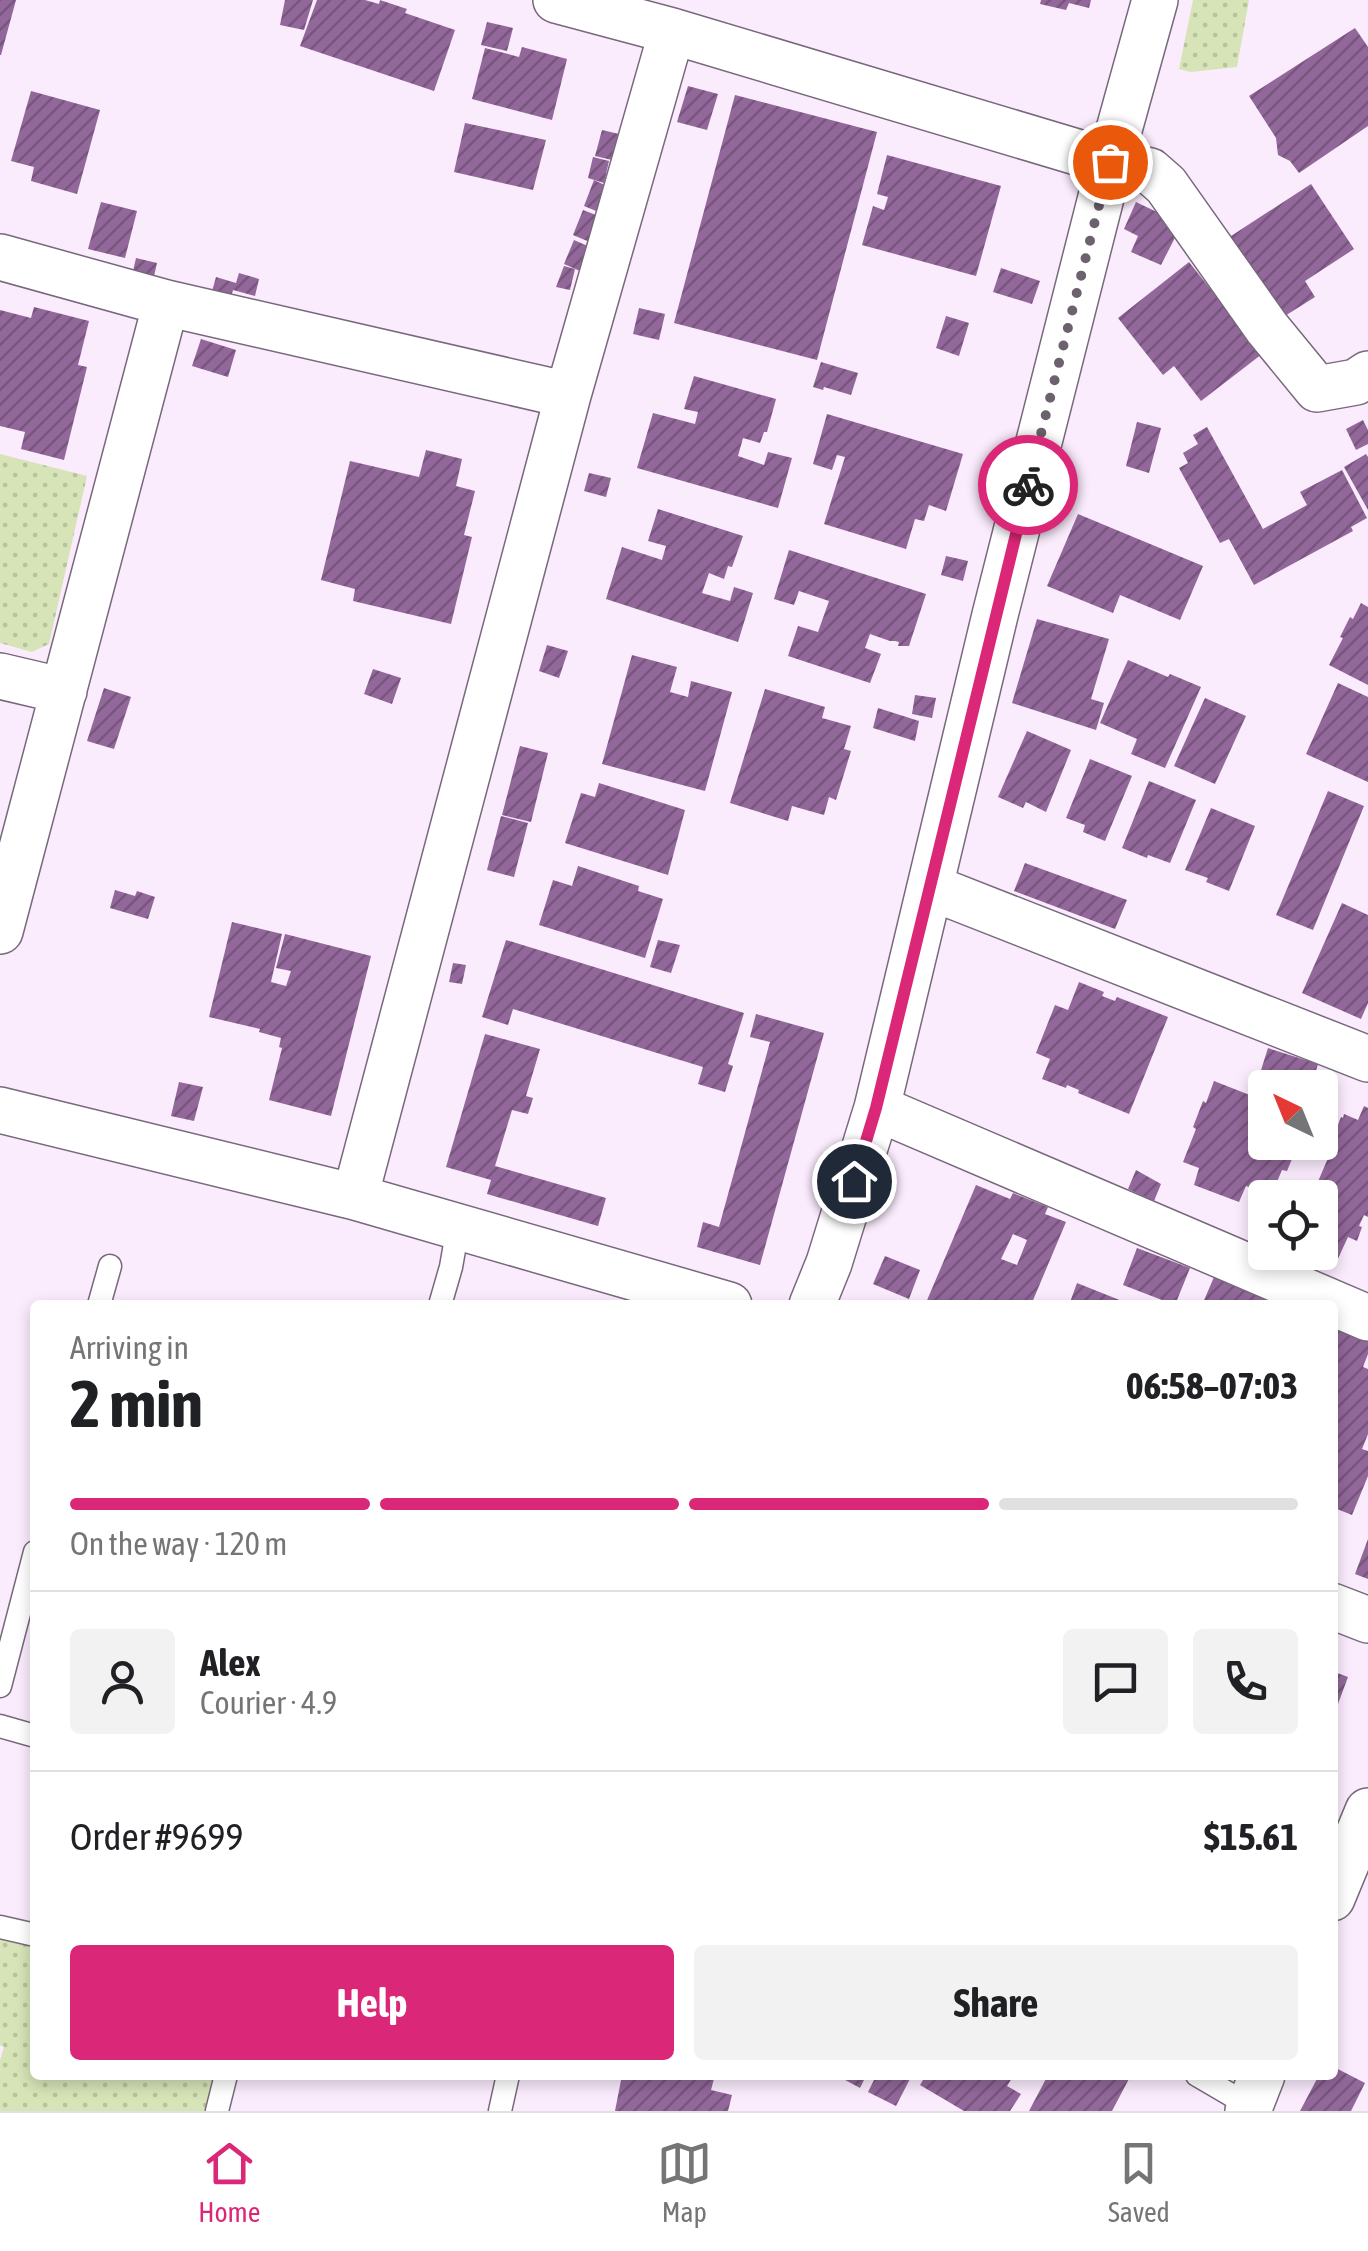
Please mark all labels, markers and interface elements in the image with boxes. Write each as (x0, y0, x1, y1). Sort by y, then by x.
pin (1068, 120, 1153, 205)
icon: bag (1083, 135, 1138, 190)
courier (978, 435, 1078, 535)
icon: bike (1001, 458, 1056, 513)
north arrow (1248, 1070, 1338, 1160)
map controls (1248, 1070, 1338, 1270)
pin (812, 1139, 897, 1224)
icon: home (827, 1154, 882, 1209)
button: locate (1248, 1180, 1338, 1270)
text: Arriving in (70, 1329, 189, 1366)
text: 06:58–07:03 (1126, 1364, 1298, 1407)
text: 2 min (70, 1366, 203, 1441)
text: On the way · 120 m (70, 1525, 287, 1562)
button: person (70, 1629, 175, 1734)
button: chat (1063, 1629, 1168, 1734)
button: phone (1193, 1629, 1298, 1734)
text: Alex (200, 1641, 261, 1684)
text: Courier · 4.9 (200, 1684, 337, 1721)
text: Order #9699 (70, 1815, 243, 1858)
text: $15.61 (1204, 1815, 1298, 1858)
button: Help (70, 1945, 674, 2060)
button: Share (694, 1945, 1298, 2060)
tab: Home (198, 2136, 260, 2228)
tab: Map (657, 2136, 712, 2228)
tab: Saved (1108, 2136, 1170, 2228)

